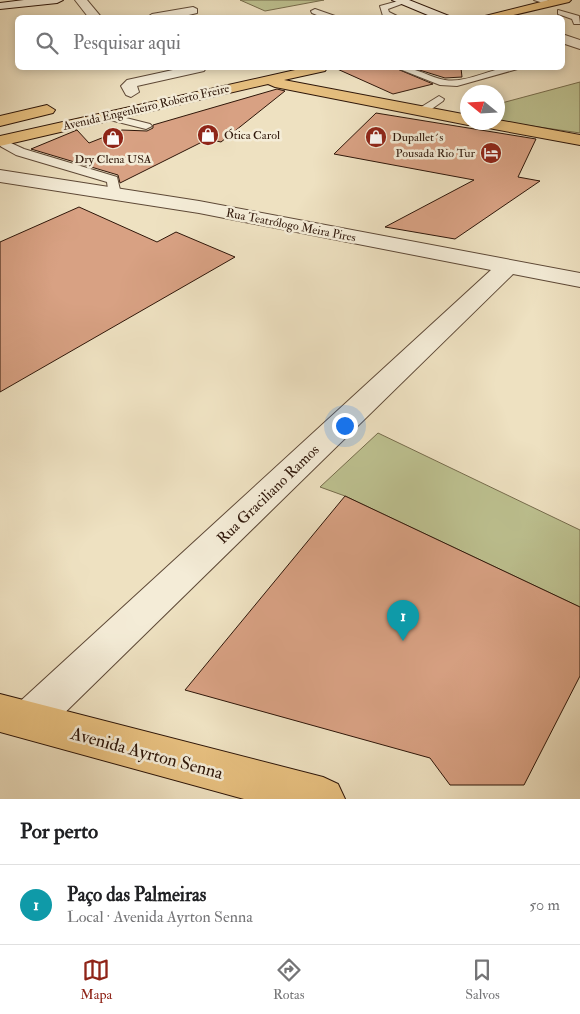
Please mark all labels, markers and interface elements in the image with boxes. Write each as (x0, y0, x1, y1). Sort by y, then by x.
search box (15, 15, 565, 70)
icon: search (33, 29, 61, 57)
text: Pesquisar aqui (73, 31, 181, 55)
street label: Avenida Engenheiro Roberto Freire (60, 81, 231, 134)
north arrow (460, 85, 505, 130)
shop icon: Ótica Carol (196, 123, 220, 147)
shop icon: Dupallet´s (364, 125, 388, 149)
shop icon: Dry Clena USA (101, 126, 125, 150)
place label: Ótica Carol (224, 128, 280, 143)
place label: Dupallet´s (392, 130, 443, 145)
hotel icon: Pousada Rio Tur (479, 141, 503, 165)
place label: Pousada Rio Tur (396, 146, 476, 161)
place label: Dry Clena USA (75, 152, 152, 167)
street label: Rua Teatrólogo Meira Pires (225, 206, 357, 245)
your location (332, 413, 358, 439)
street label: Rua Graciliano Ramos (213, 441, 324, 548)
pin: 1 (387, 600, 419, 641)
street label: Avenida Ayrton Senna (67, 722, 226, 785)
text: Por perto (20, 818, 98, 845)
text: Paço das Palmeiras (67, 883, 206, 907)
text: 1 (33, 895, 39, 915)
text: 50 m (529, 895, 560, 915)
text: Local · Avenida Ayrton Senna (67, 907, 253, 927)
tab: Mapa (80, 956, 112, 1003)
tab: Rotas (273, 956, 305, 1003)
tab: Salvos (465, 956, 500, 1003)

